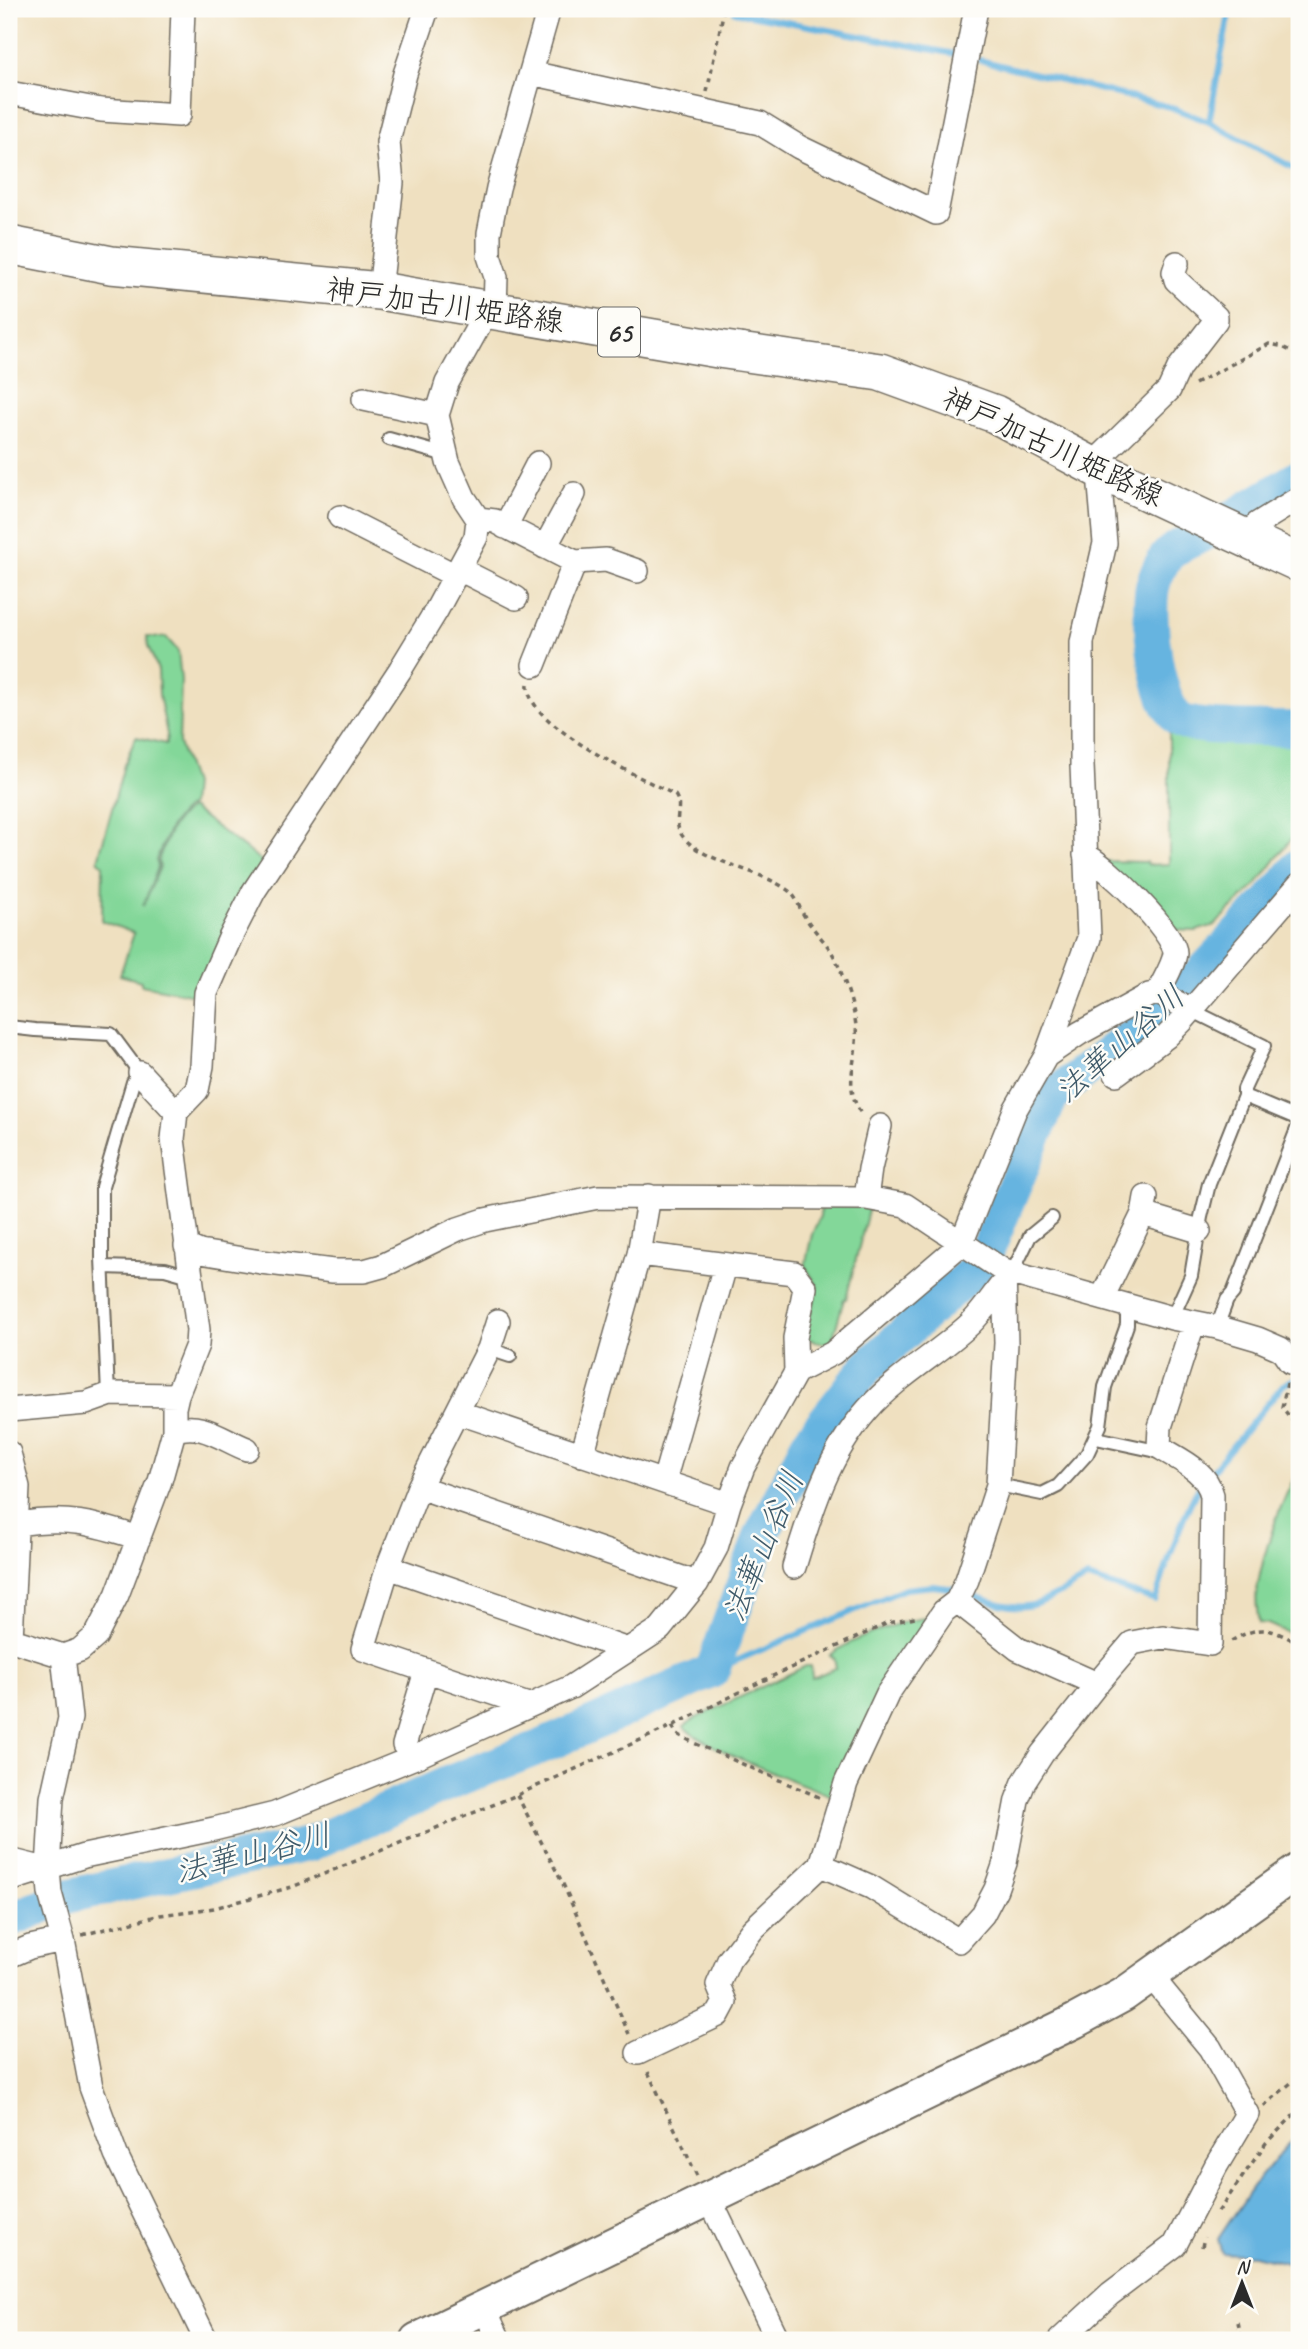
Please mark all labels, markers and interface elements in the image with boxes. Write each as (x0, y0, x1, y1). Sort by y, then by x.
street label: 神戸加古川姫路線 (324, 269, 566, 341)
road number: 65 (598, 308, 640, 356)
street label: 神戸加古川姫路線 (936, 379, 1170, 515)
water label: 法華山谷川 (1046, 976, 1194, 1112)
water label: 法華山谷川 (713, 1464, 813, 1628)
water label: 法華山谷川 (170, 1814, 336, 1892)
north arrow (1206, 2248, 1276, 2318)
text: N (1236, 2255, 1251, 2279)

